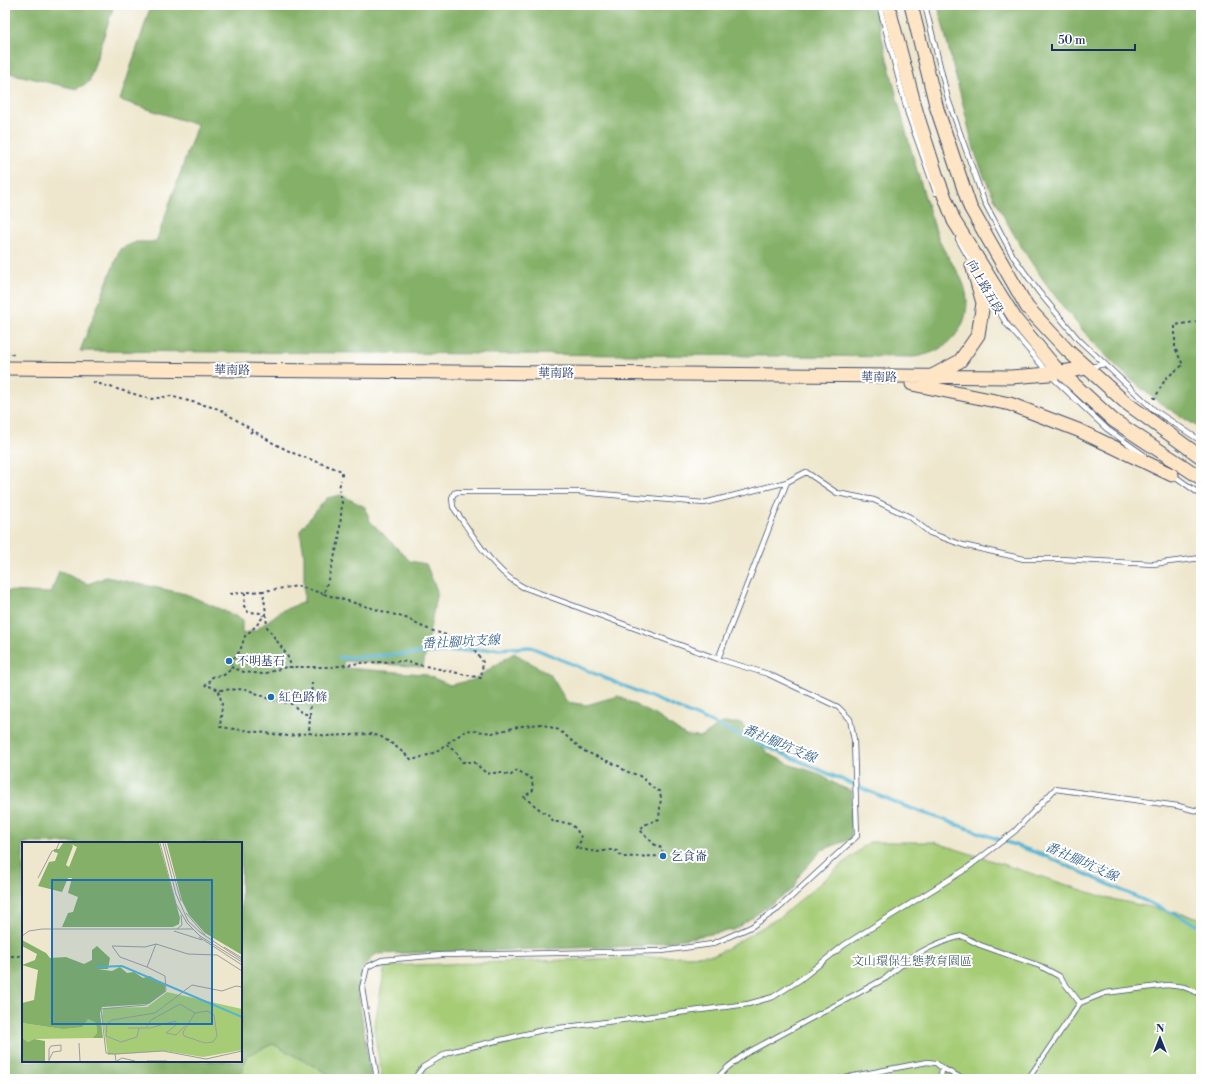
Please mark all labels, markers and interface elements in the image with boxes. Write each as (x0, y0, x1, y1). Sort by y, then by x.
scale bar (1052, 26, 1135, 52)
text: 50 m (1058, 33, 1086, 48)
street label: 向上路五段 (963, 258, 1006, 317)
street label: 華南路 (214, 363, 250, 378)
street label: 華南路 (538, 366, 574, 381)
street label: 華南路 (861, 370, 897, 385)
water label: 番社腳坑支線 (422, 632, 502, 652)
place label: 不明基石 (237, 654, 285, 669)
marker: 不明基石 (224, 656, 234, 666)
place label: 紅色路條 (279, 690, 327, 705)
marker: 紅色路條 (266, 692, 276, 702)
water label: 番社腳坑支線 (741, 721, 820, 767)
water label: 番社腳坑支線 (1043, 839, 1122, 886)
inset map (22, 842, 242, 1062)
place label: 乞食崙 (671, 849, 707, 864)
marker: 乞食崙 (658, 851, 668, 861)
park label: 文山環保生態教育園區 (852, 954, 972, 969)
north arrow (1140, 1018, 1180, 1058)
text: N (1156, 1022, 1165, 1036)

